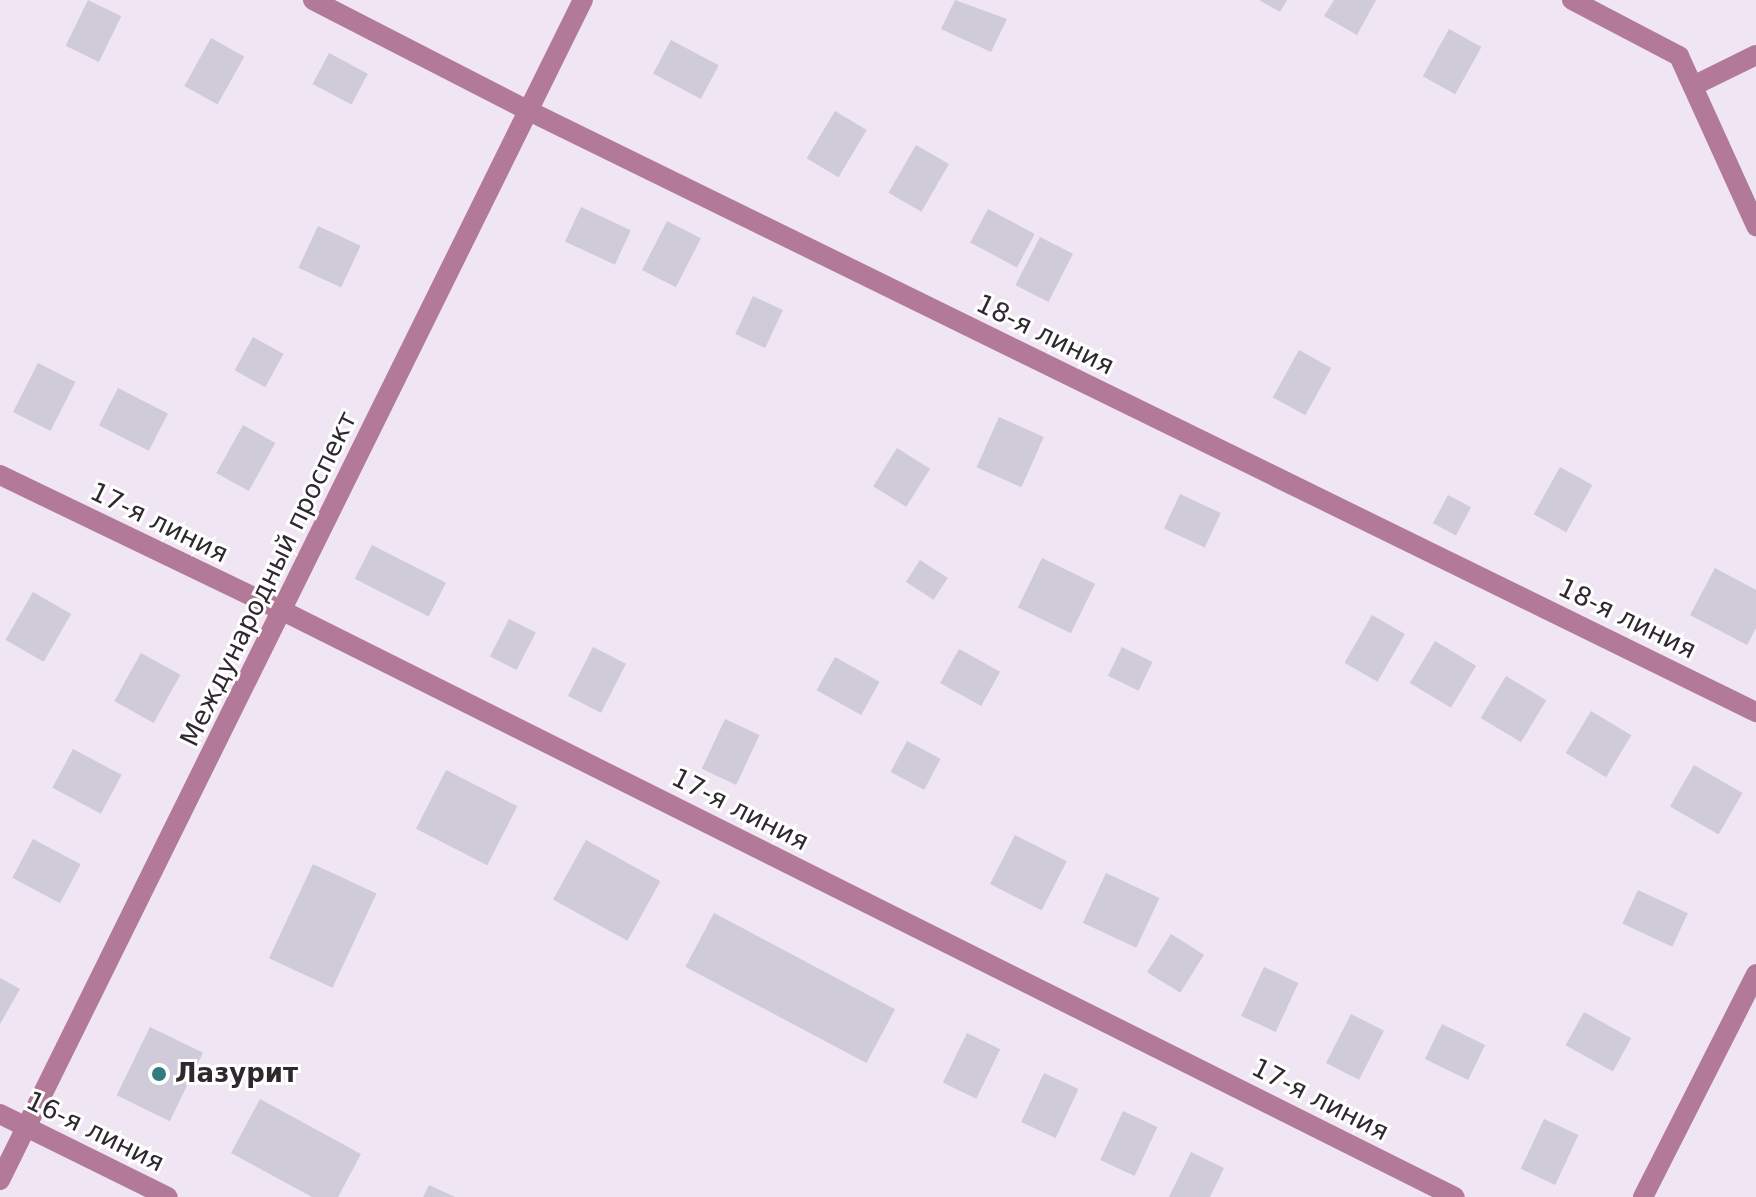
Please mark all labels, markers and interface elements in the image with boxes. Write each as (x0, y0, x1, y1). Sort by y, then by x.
street label: 18-я линия (971, 288, 1119, 382)
street label: Международный проспект (174, 406, 364, 752)
street label: 17-я линия (85, 476, 233, 570)
street label: 18-я линия (1553, 572, 1701, 666)
street label: 17-я линия (666, 762, 814, 858)
street label: 17-я линия (1246, 1052, 1394, 1148)
place label: Лазурит (175, 1058, 298, 1090)
marker: Лазурит (150, 1065, 168, 1083)
street label: 16-я линия (21, 1085, 169, 1179)

